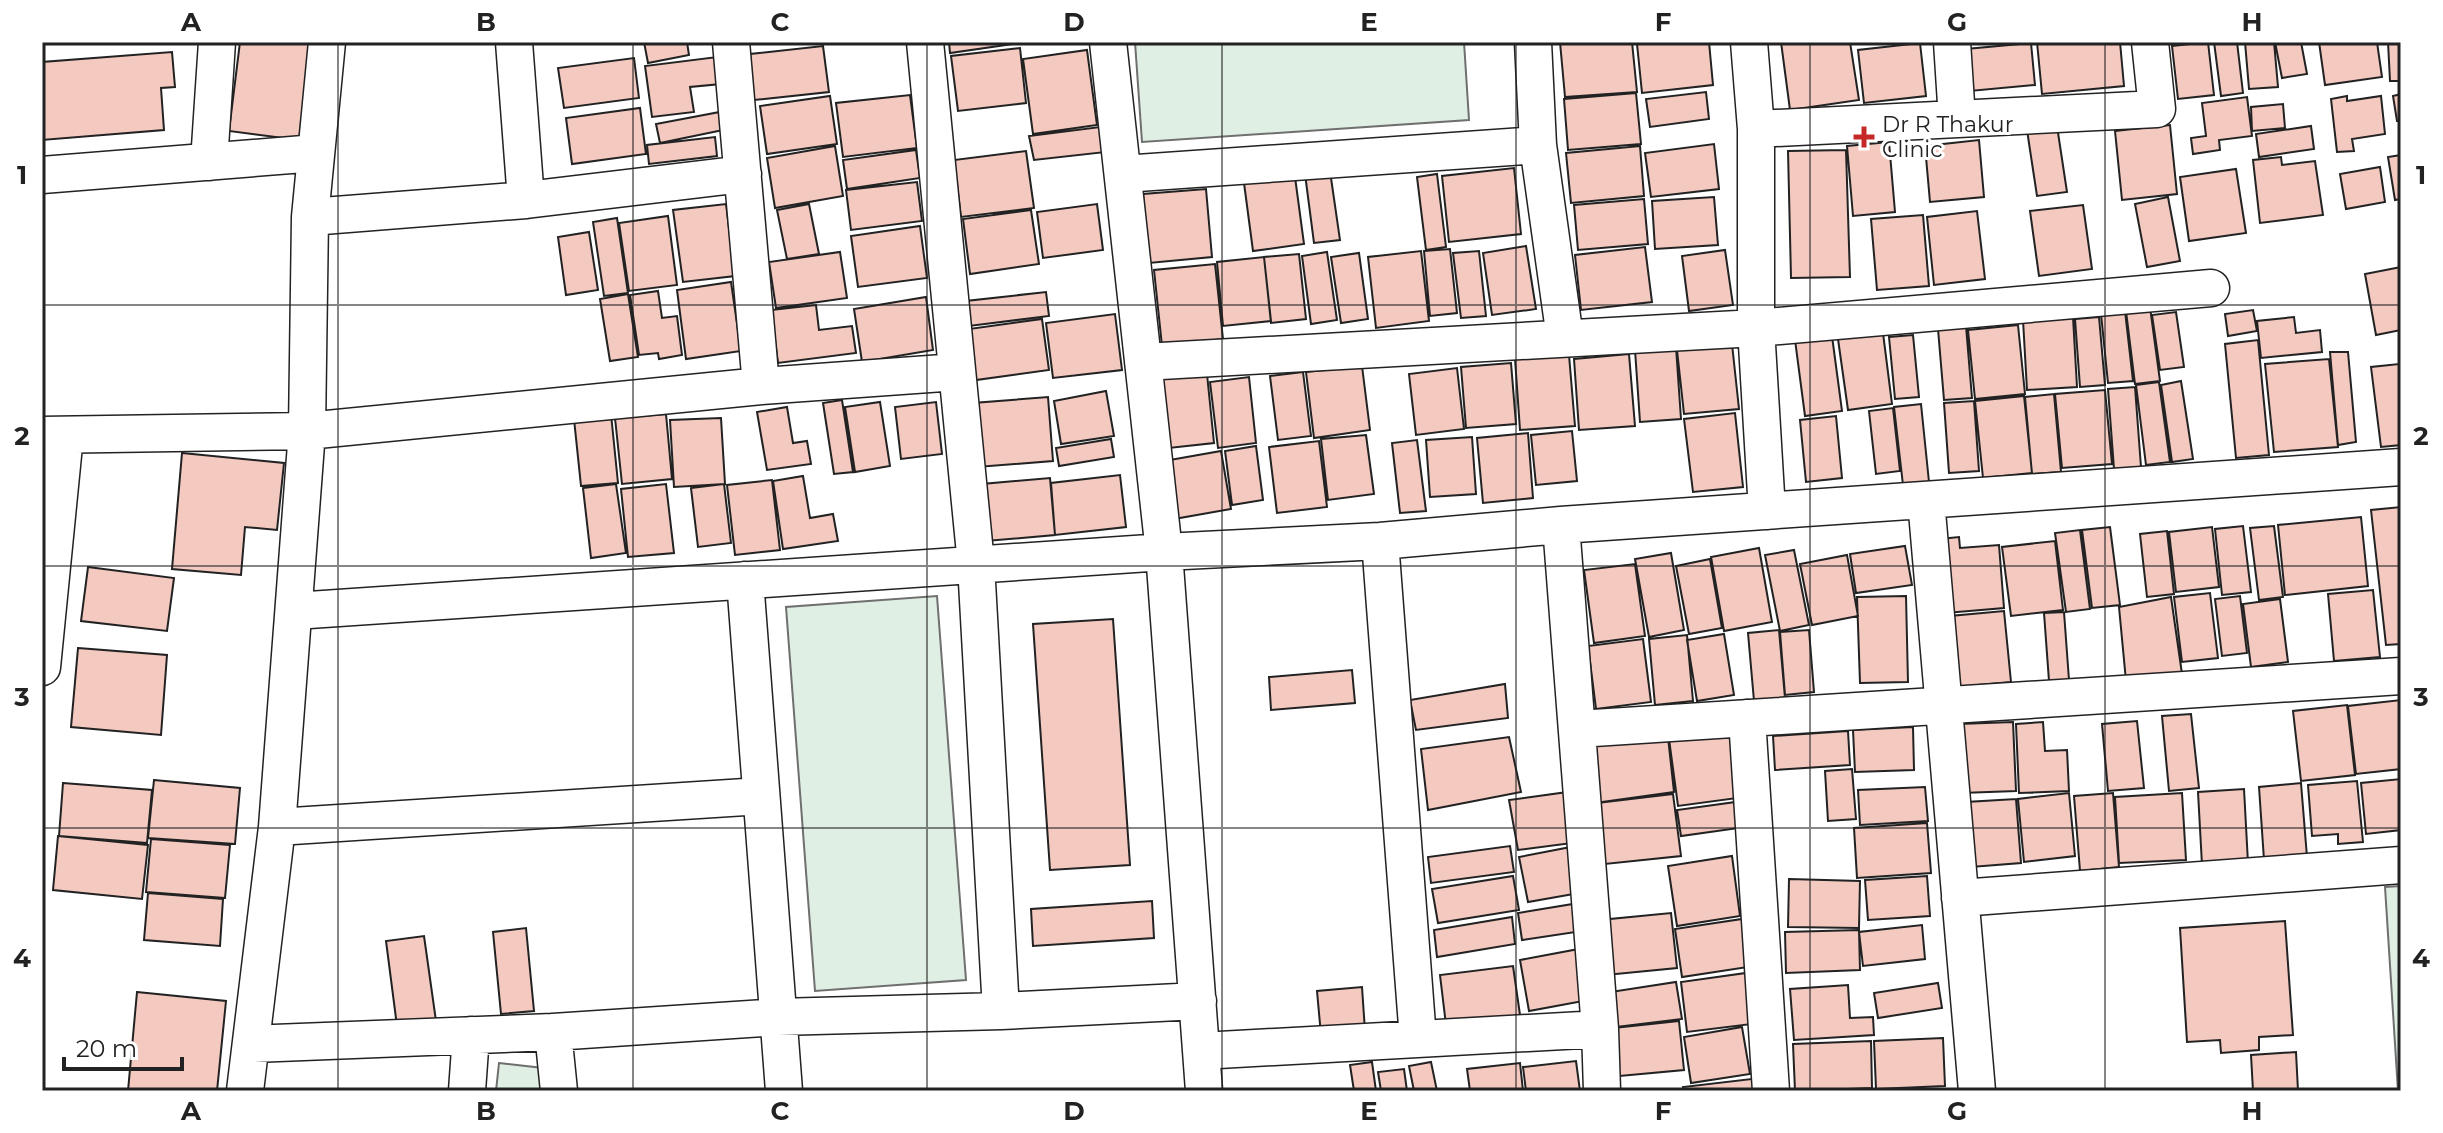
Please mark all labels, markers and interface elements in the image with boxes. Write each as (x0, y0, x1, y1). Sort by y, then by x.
text: A (180, 6, 202, 38)
text: B (476, 6, 496, 38)
text: C (771, 6, 790, 38)
text: D (1063, 6, 1085, 38)
text: E (1360, 6, 1378, 38)
text: F (1655, 6, 1671, 38)
text: G (1947, 6, 1967, 38)
text: H (2241, 6, 2263, 38)
place label: Dr R Thakur Clinic (1882, 111, 2013, 163)
marker: Dr R Thakur Clinic (1853, 126, 1875, 148)
text: 1 (17, 159, 27, 191)
text: 1 (2416, 159, 2426, 191)
text: 2 (14, 420, 30, 452)
text: 2 (2413, 420, 2429, 452)
text: 3 (13, 681, 30, 713)
text: 3 (2412, 681, 2429, 713)
text: 4 (13, 942, 31, 974)
text: 4 (2412, 942, 2430, 974)
scale bar (64, 1021, 182, 1071)
text: 20 m (76, 1034, 137, 1063)
text: A (180, 1095, 202, 1127)
text: B (476, 1095, 496, 1127)
text: C (771, 1095, 790, 1127)
text: D (1063, 1095, 1085, 1127)
text: E (1360, 1095, 1378, 1127)
text: F (1655, 1095, 1671, 1127)
text: G (1947, 1095, 1967, 1127)
text: H (2241, 1095, 2263, 1127)

